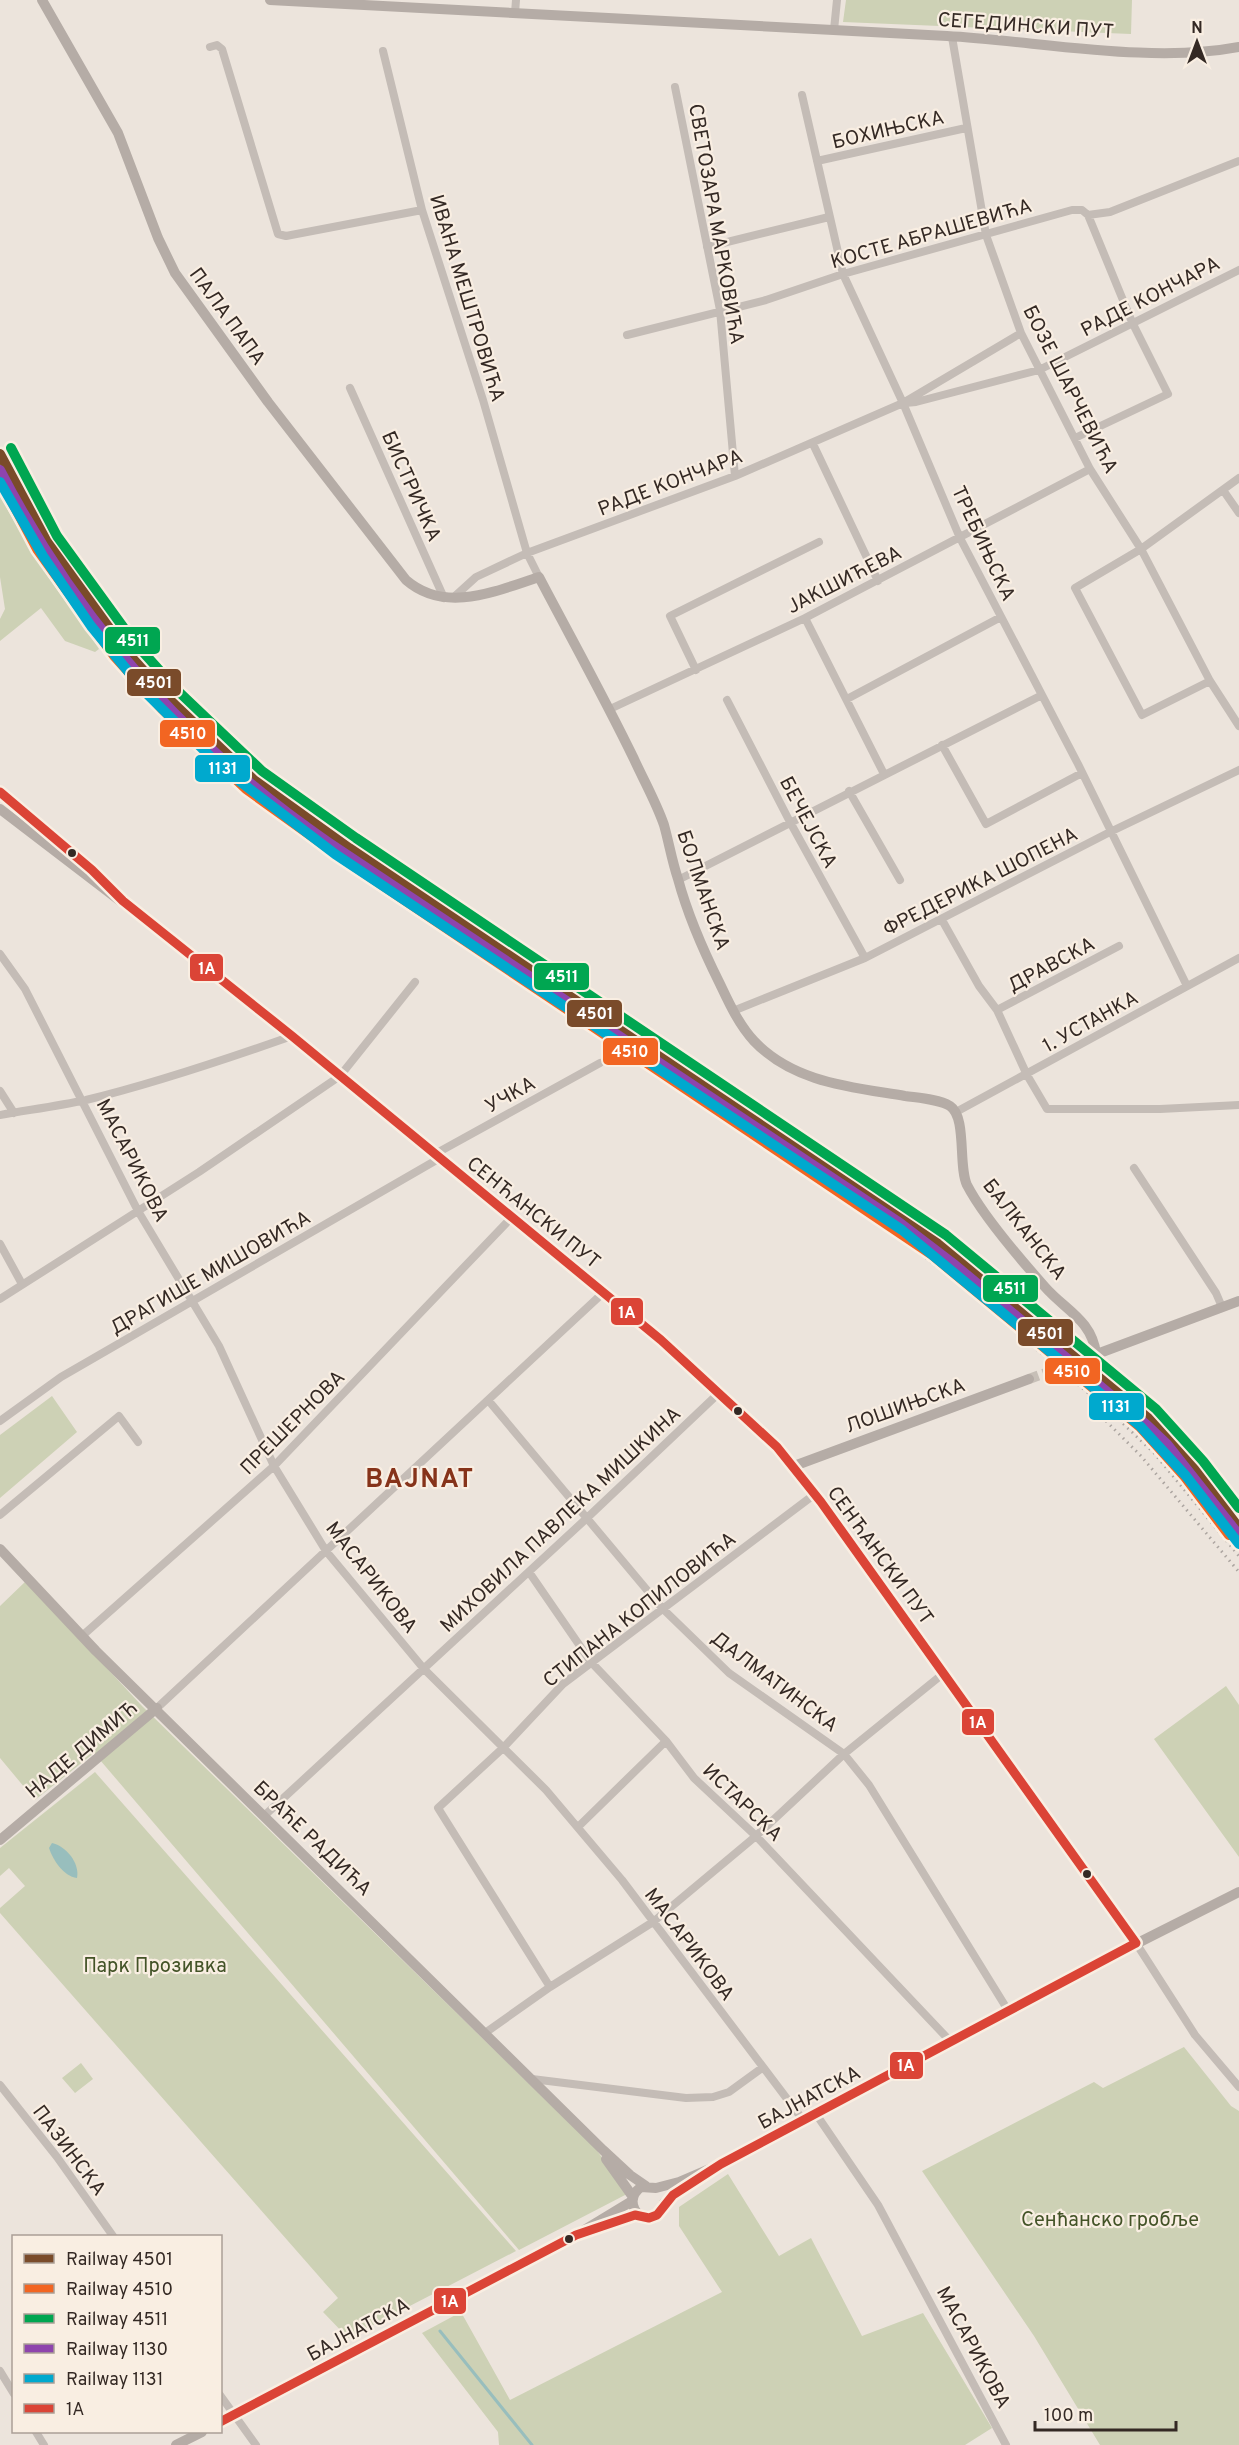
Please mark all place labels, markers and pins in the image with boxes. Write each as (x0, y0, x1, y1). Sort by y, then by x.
unlabelled marker (66, 847, 78, 859)
unlabelled marker (732, 1405, 744, 1417)
unlabelled marker (1081, 1868, 1093, 1880)
unlabelled marker (563, 2233, 575, 2245)

